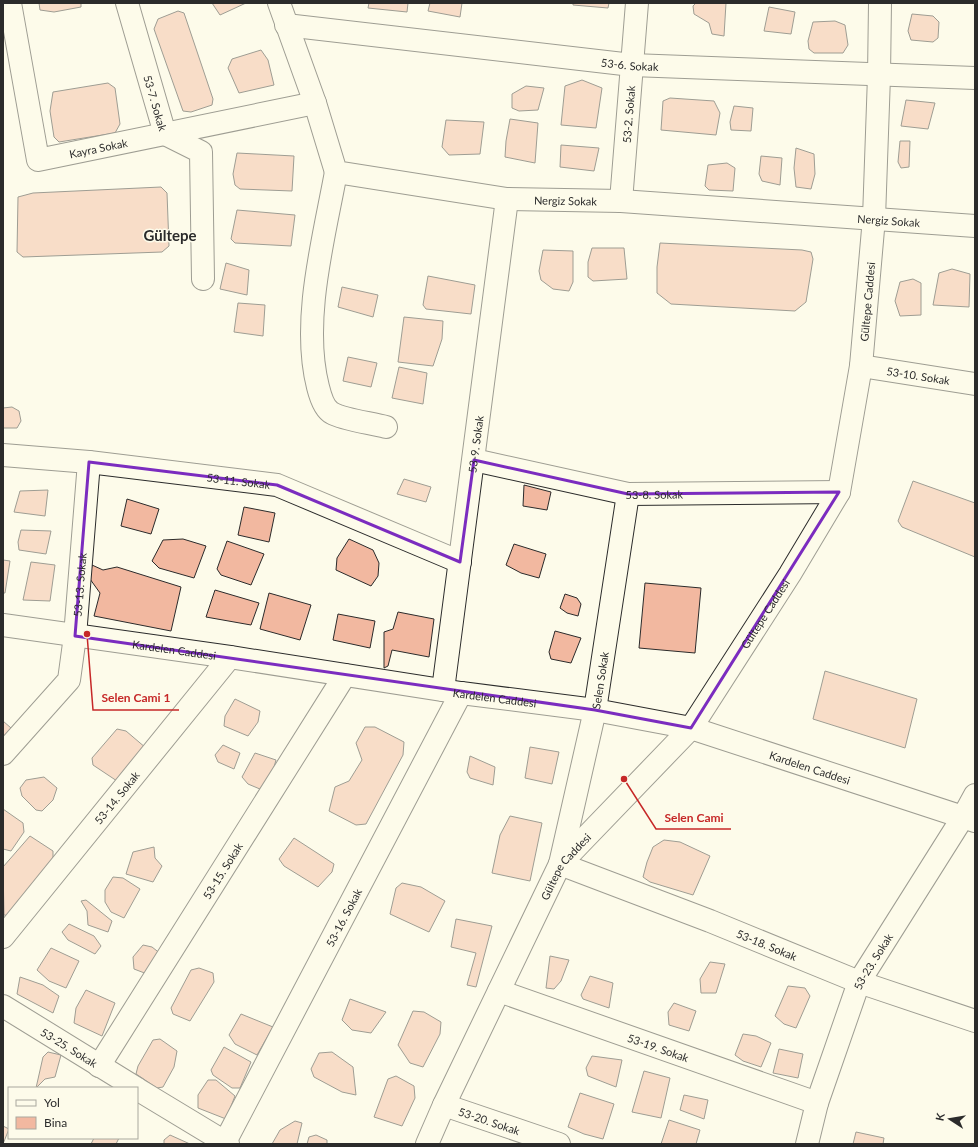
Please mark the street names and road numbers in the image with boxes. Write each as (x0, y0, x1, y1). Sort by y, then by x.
street label: 53-6. Sokak (600, 55, 659, 73)
street label: 53-7. Sokak (142, 73, 170, 133)
street label: 53-2. Sokak (619, 85, 637, 143)
street label: Kayra Sokak (68, 135, 129, 160)
street label: Nergiz Sokak (534, 193, 597, 207)
street label: Nergiz Sokak (857, 211, 921, 229)
street label: Gültepe Caddesi (857, 261, 877, 342)
street label: 53-10. Sokak (886, 364, 951, 387)
street label: 53-9. Sokak (465, 414, 485, 473)
street label: 53-11. Sokak (206, 470, 272, 491)
street label: 53-8. Sokak (625, 487, 684, 501)
street label: 53-13. Sokak (70, 552, 88, 617)
street label: Gültepe Caddesi (738, 576, 792, 650)
street label: Kardelen Caddesi (132, 637, 217, 662)
street label: Selen Sokak (589, 650, 610, 710)
street label: Kardelen Caddesi (452, 685, 538, 709)
street label: Kardelen Caddesi (768, 748, 852, 786)
street label: 53-14. Sokak (91, 768, 142, 826)
street label: Gültepe Caddesi (537, 830, 593, 902)
street label: 53-15. Sokak (199, 840, 245, 901)
street label: 53-16. Sokak (323, 885, 364, 948)
street label: 53-18. Sokak (735, 926, 799, 963)
street label: 53-23. Sokak (850, 930, 895, 991)
street label: 53-25. Sokak (39, 1025, 100, 1069)
street label: 53-19. Sokak (626, 1030, 691, 1064)
street label: 53-20. Sokak (457, 1104, 522, 1137)

